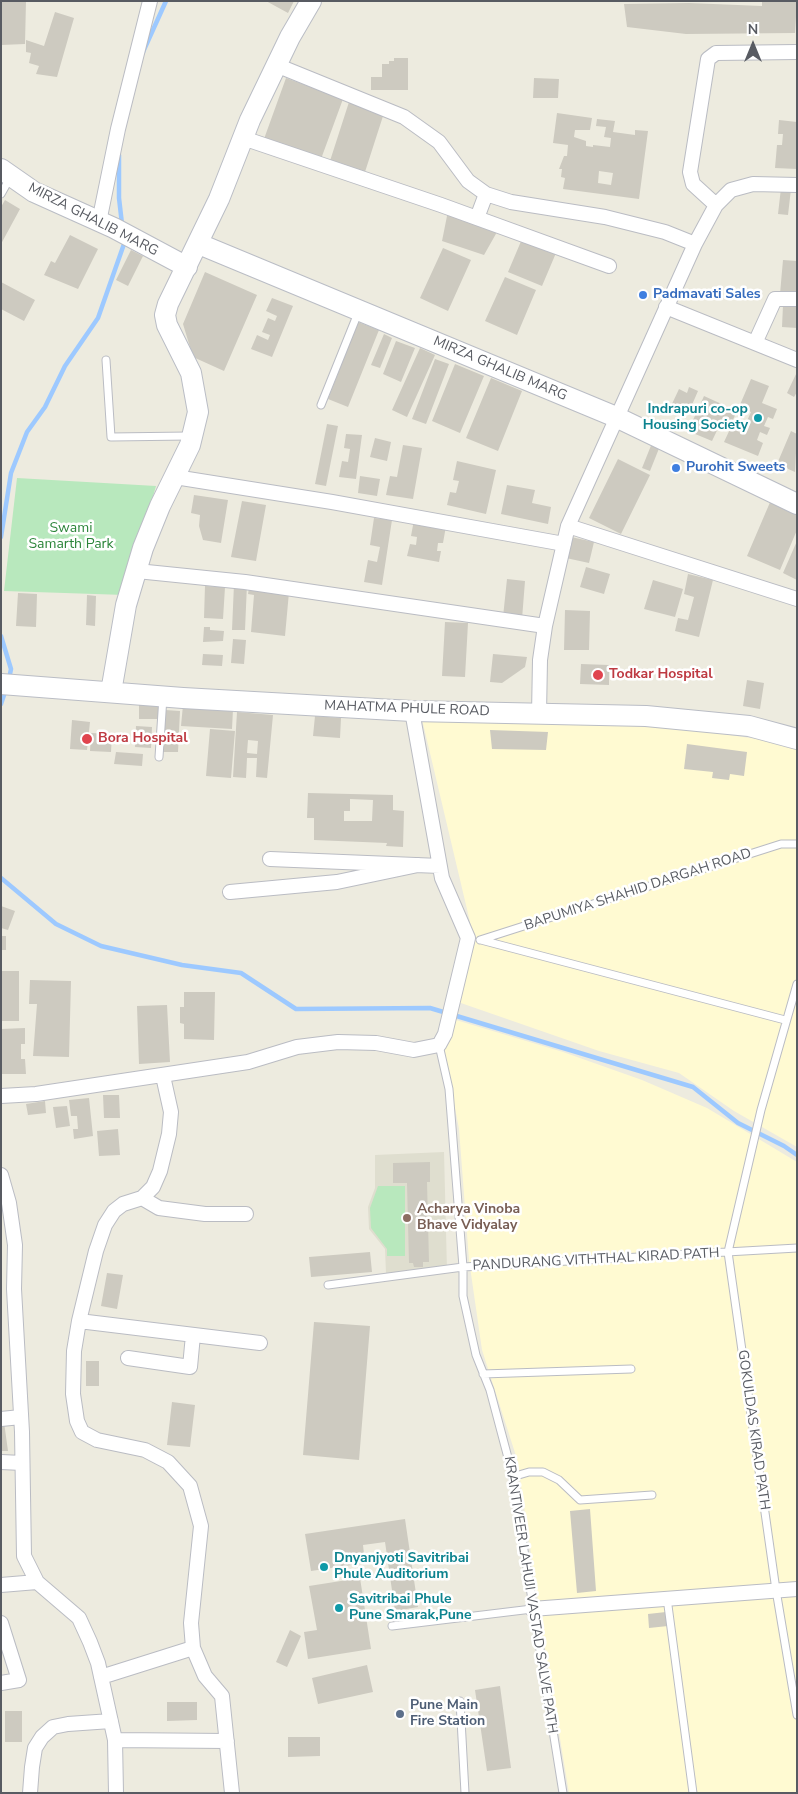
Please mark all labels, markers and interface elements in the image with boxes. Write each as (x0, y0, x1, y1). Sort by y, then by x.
north arrow (728, 20, 778, 70)
text: N (748, 20, 758, 39)
street label: MIRZA GHALIB MARG (25, 180, 161, 260)
place label: Padmavati Sales (653, 287, 761, 303)
marker: Padmavati Sales (637, 289, 649, 301)
street label: MIRZA GHALIB MARG (431, 333, 569, 405)
place label: Indrapuri co-op Housing Society (643, 402, 748, 434)
marker: Indrapuri co-op Housing Society (752, 412, 764, 424)
place label: Purohit Sweets (686, 460, 785, 476)
marker: Purohit Sweets (670, 462, 682, 474)
park label: Swami Samarth Park (28, 521, 114, 554)
place label: Todkar Hospital (609, 667, 713, 683)
marker: Todkar Hospital (591, 668, 605, 682)
street label: MAHATMA PHULE ROAD (324, 698, 490, 720)
place label: Bora Hospital (98, 731, 188, 747)
marker: Bora Hospital (80, 732, 94, 746)
street label: BAPUMIYA SHAHID DARGAH ROAD (522, 845, 754, 935)
place label: Acharya Vinoba Bhave Vidyalay (417, 1202, 520, 1234)
marker: Acharya Vinoba Bhave Vidyalay (401, 1212, 413, 1224)
street label: PANDURANG VITHTHAL KIRAD PATH (472, 1245, 720, 1275)
street label: GOKULDAS KIRAD PATH (733, 1349, 773, 1511)
street label: KRANTIVEER LAHUJI VASTAD SALVE PATH (500, 1455, 560, 1735)
place label: Dnyanjyoti Savitribai Phule Auditorium (334, 1551, 469, 1584)
marker: Dnyanjyoti Savitribai Phule Auditorium (318, 1561, 330, 1573)
place label: Savitribai Phule Pune Smarak,Pune (349, 1592, 472, 1624)
marker: Savitribai Phule Pune Smarak,Pune (333, 1602, 345, 1614)
place label: Pune Main Fire Station (410, 1698, 485, 1730)
marker: Pune Main Fire Station (394, 1708, 406, 1720)

